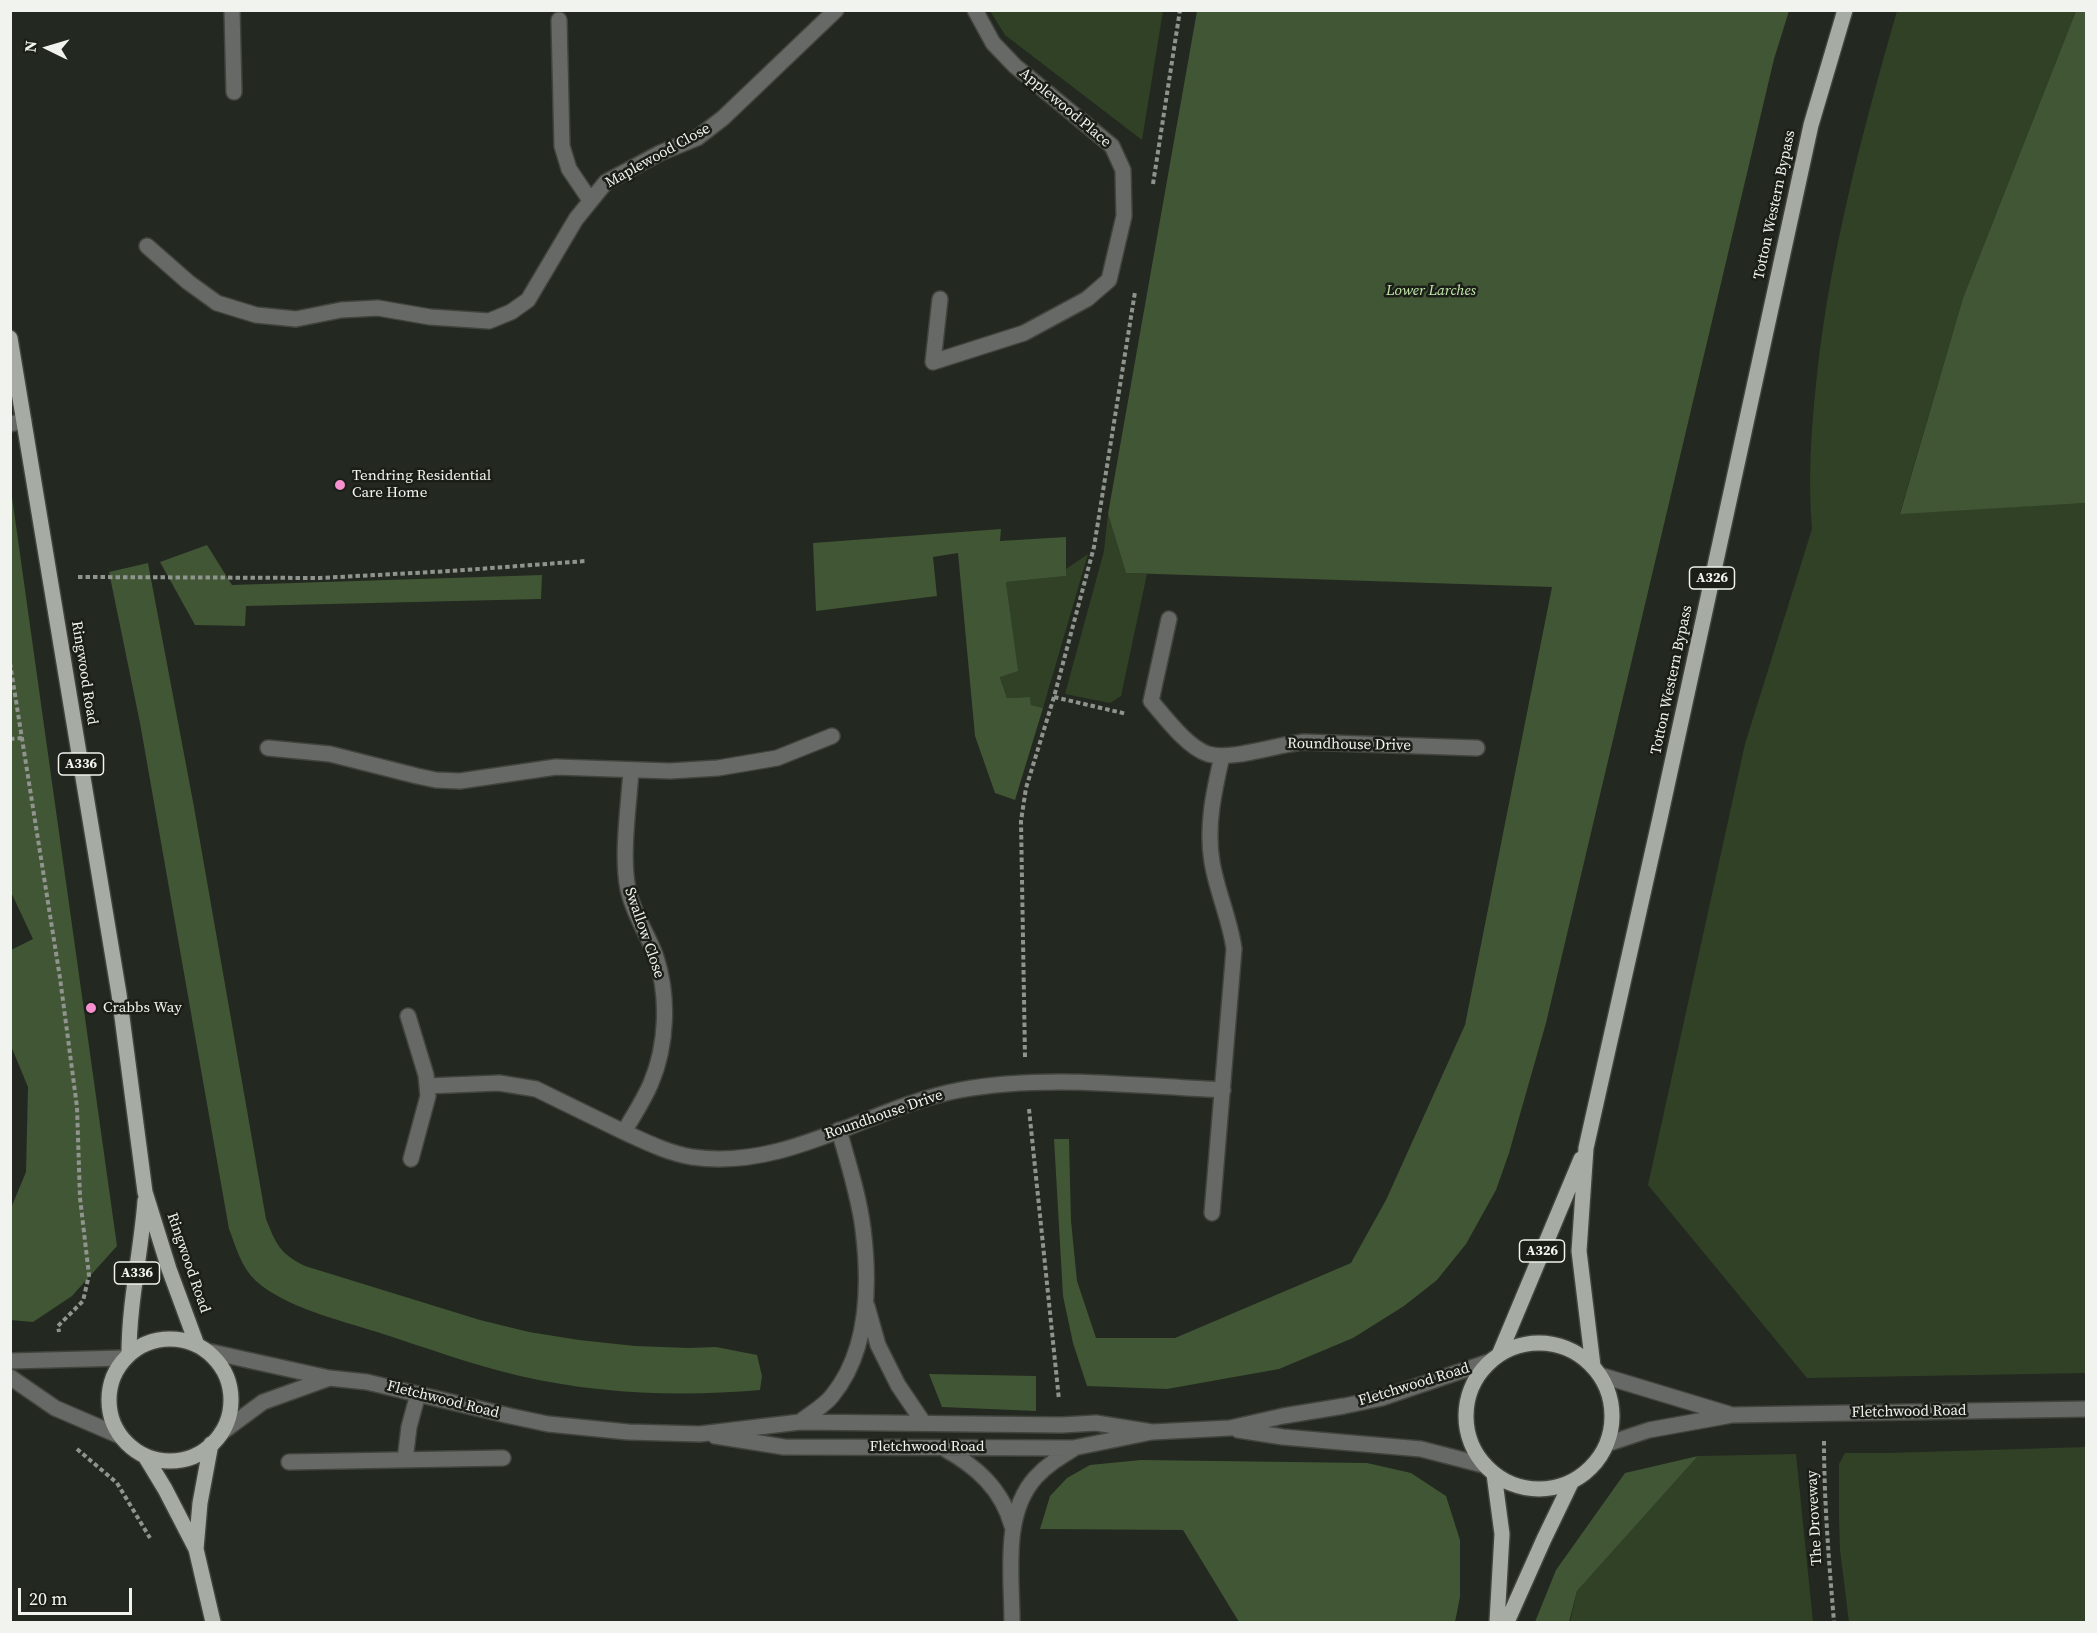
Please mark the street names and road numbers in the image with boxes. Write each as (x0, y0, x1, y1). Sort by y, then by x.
street label: Applewood Place (1016, 64, 1114, 152)
street label: Maplewood Close (602, 120, 714, 192)
street label: Totton Western Bypass (1750, 129, 1800, 281)
road number: A326 (1690, 567, 1734, 589)
street label: Totton Western Bypass (1647, 604, 1697, 756)
street label: Ringwood Road (67, 620, 101, 726)
street label: Roundhouse Drive (1287, 735, 1411, 755)
road number: A336 (58, 753, 104, 775)
street label: Swallow Close (620, 885, 668, 981)
street label: Roundhouse Drive (823, 1086, 945, 1144)
street label: Ringwood Road (162, 1211, 214, 1315)
road number: A326 (1520, 1240, 1564, 1262)
road number: A336 (114, 1262, 160, 1284)
street label: Fletchwood Road (1356, 1360, 1472, 1410)
street label: Fletchwood Road (385, 1377, 501, 1423)
street label: Fletchwood Road (1851, 1402, 1967, 1422)
street label: Fletchwood Road (869, 1438, 985, 1456)
street label: The Droveway (1804, 1470, 1826, 1566)

